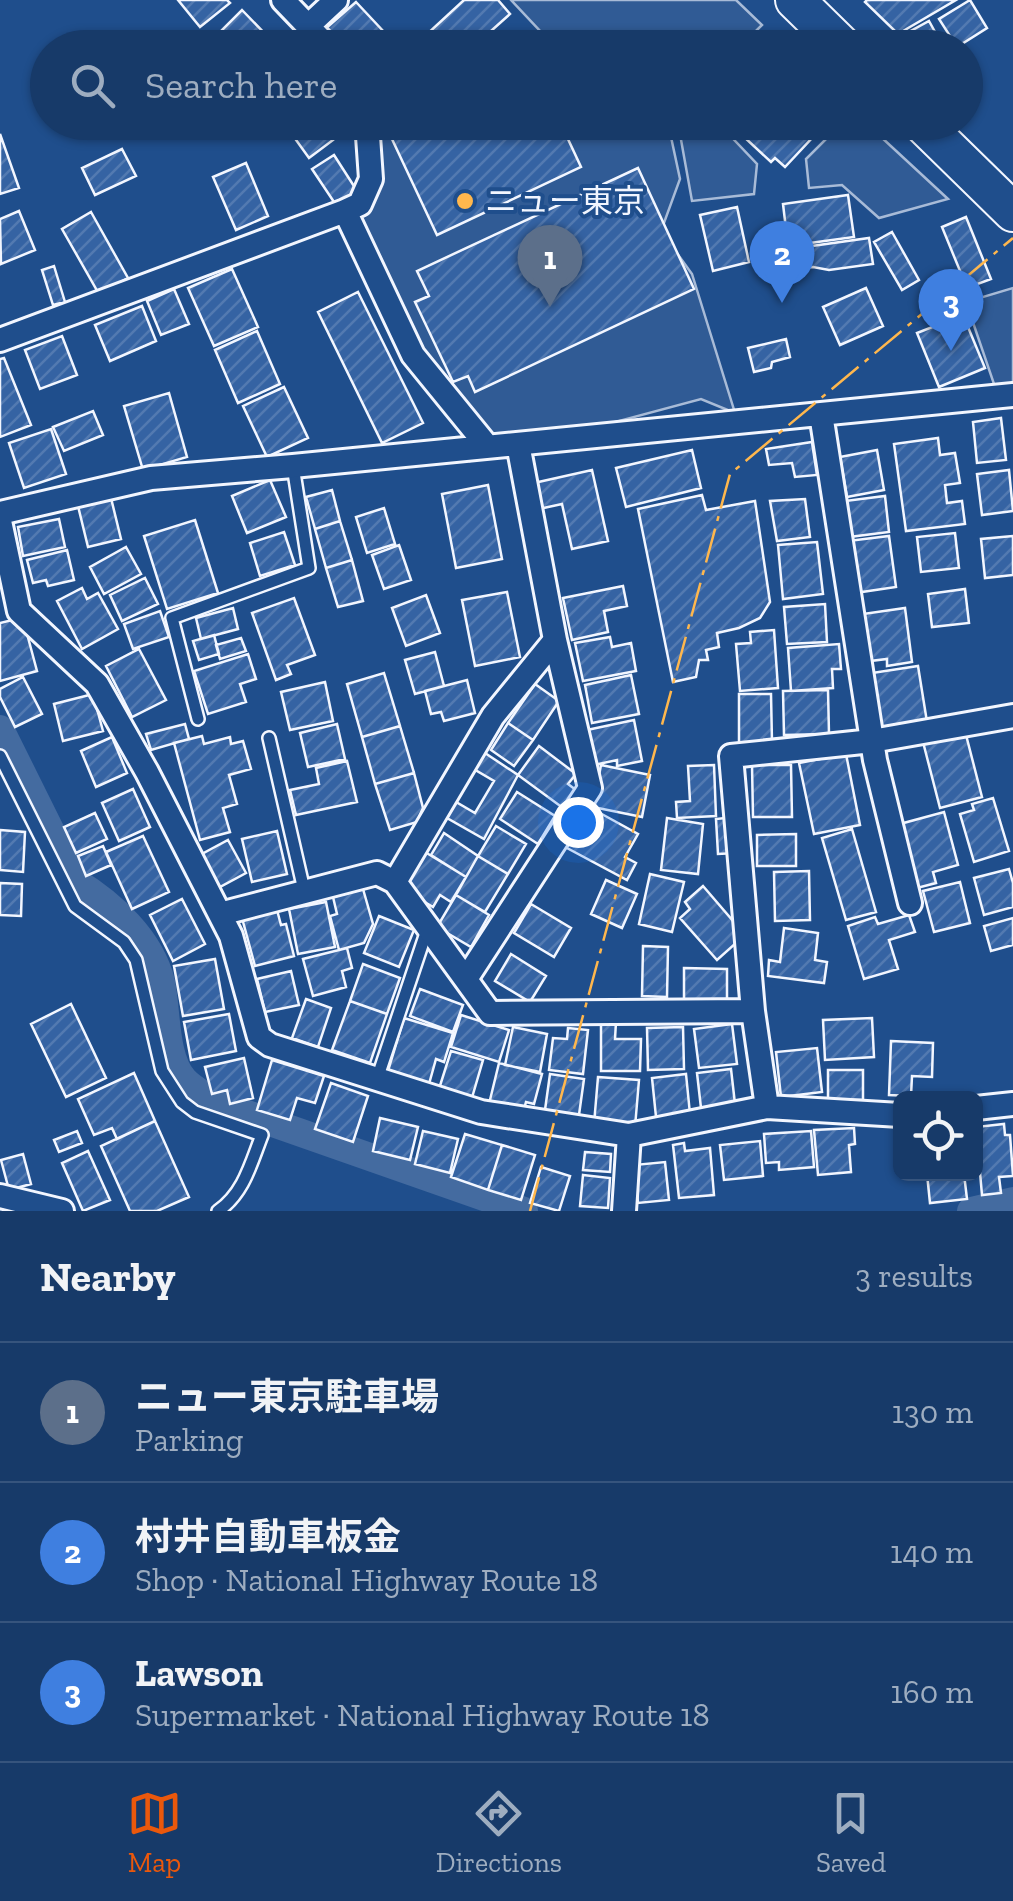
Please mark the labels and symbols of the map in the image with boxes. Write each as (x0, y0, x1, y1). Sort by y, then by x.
place label: ニュー東京 (485, 182, 645, 220)
marker: ニュー東京 (454, 190, 476, 212)
pin: 2 (750, 220, 814, 303)
pin: 1 (518, 224, 582, 307)
pin: 3 (918, 268, 984, 351)
your location (553, 797, 604, 848)

